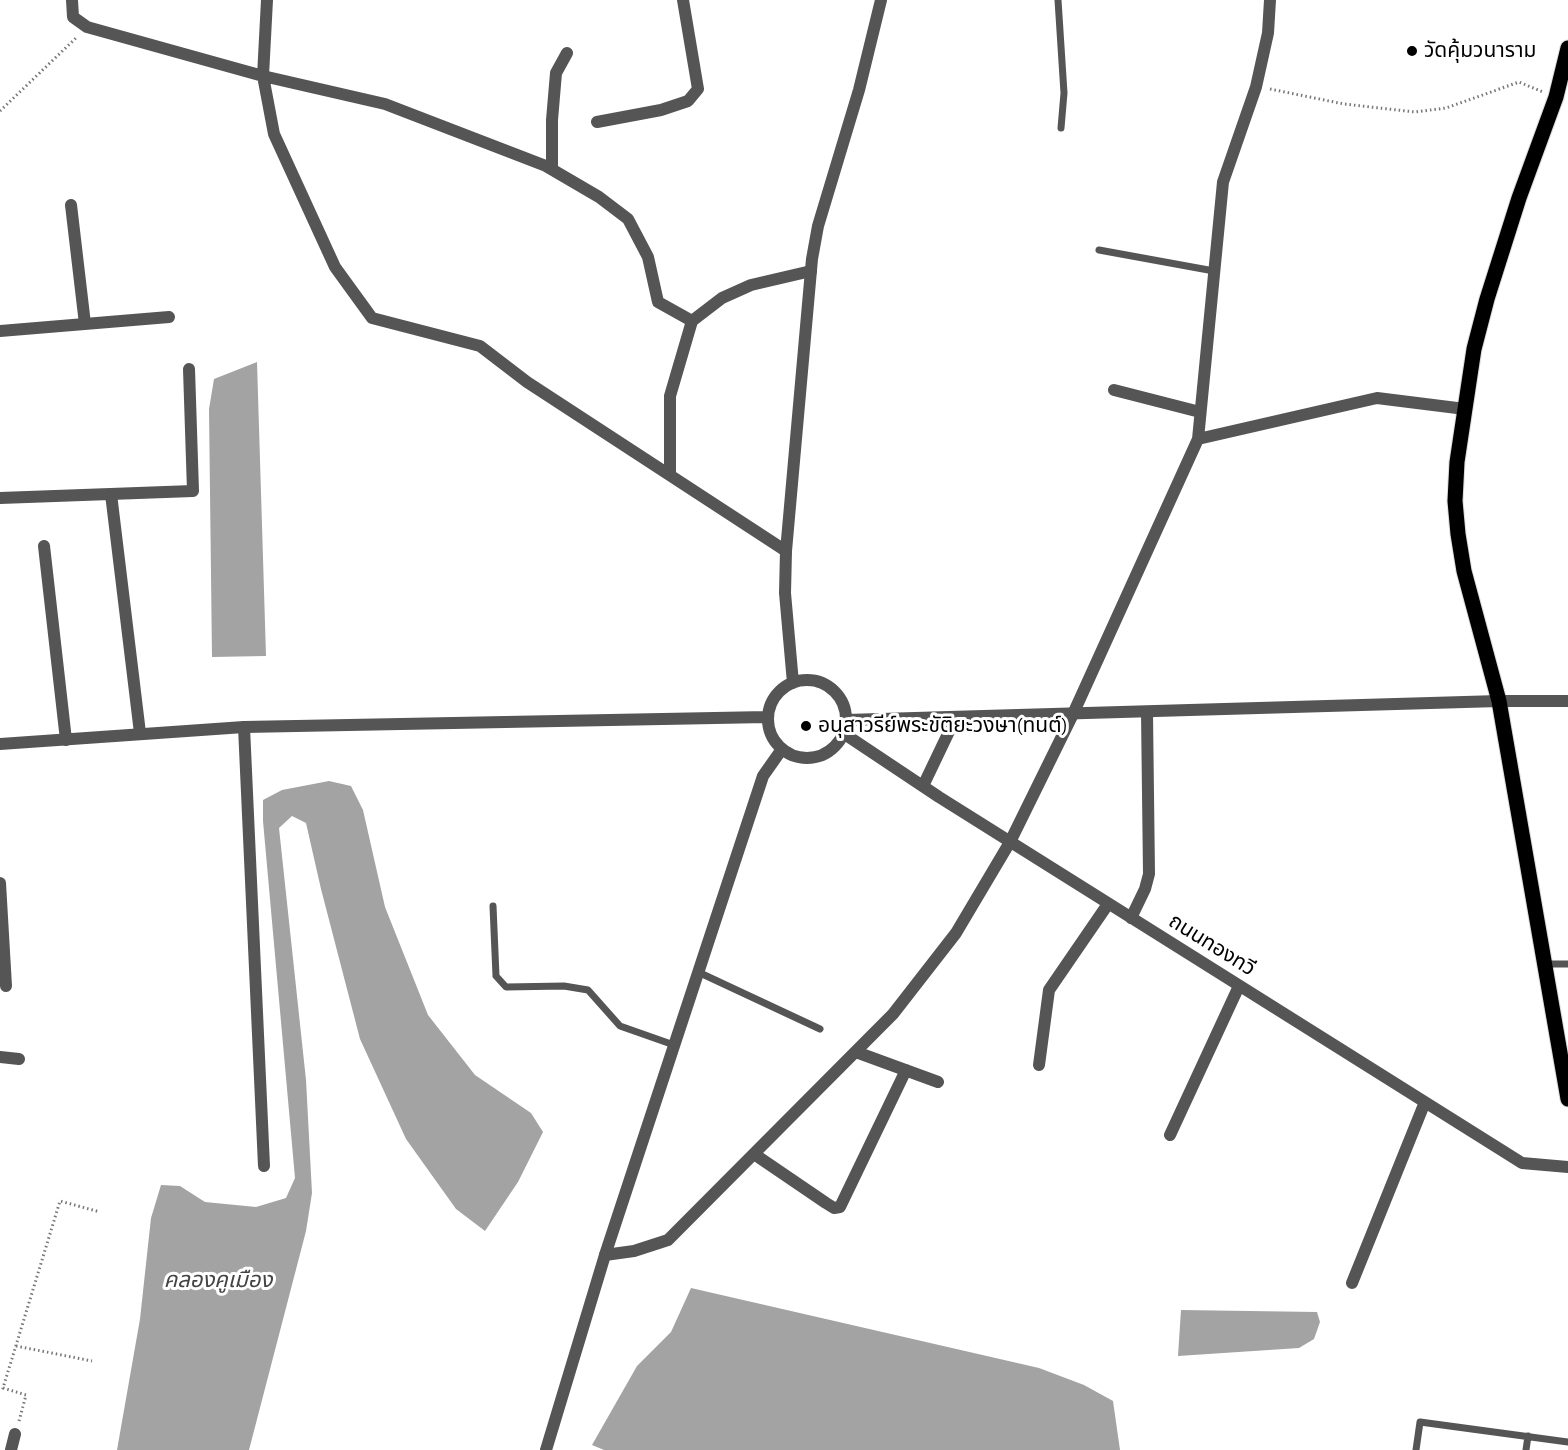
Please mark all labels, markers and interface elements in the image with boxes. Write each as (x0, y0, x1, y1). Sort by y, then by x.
place label: วัดคุ้มวนาราม (1424, 38, 1536, 64)
marker: วัดคุ้มวนาราม (1405, 44, 1419, 58)
place label: อนุสาวรีย์พระขัติยะวงษา(ทนต์) (818, 713, 1068, 739)
marker: อนุสาวรีย์พระขัติยะวงษา(ทนต์) (799, 719, 813, 733)
street label: ถนนทองทวี (1164, 908, 1260, 982)
water label: คลองคูเมือง (164, 1267, 272, 1293)

